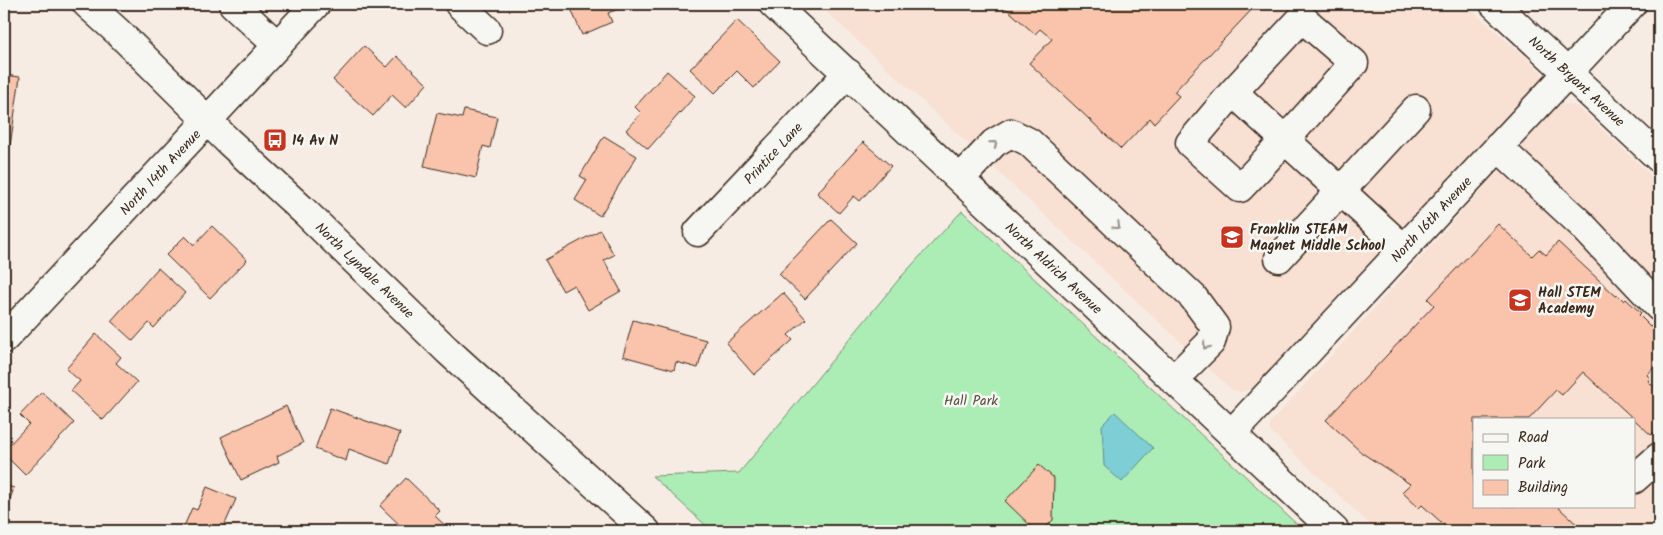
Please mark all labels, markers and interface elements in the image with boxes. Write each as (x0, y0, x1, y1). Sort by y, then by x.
street label: North Bryant Avenue (1523, 31, 1630, 133)
street label: Printice Lane (739, 117, 809, 190)
street label: North 14th Avenue (115, 124, 207, 221)
bus stop icon: 14 Av N (262, 127, 288, 153)
place label: 14 Av N (292, 130, 338, 152)
one-way arrow (988, 142, 997, 150)
street label: North 16th Avenue (1386, 171, 1478, 268)
street label: North Lyndale Avenue (310, 217, 419, 325)
street label: North Aldrich Avenue (1000, 218, 1108, 320)
place label: Franklin STEAM Magnet Middle School (1250, 219, 1385, 257)
one-way arrow (1112, 220, 1121, 229)
school or university icon: Franklin STEAM Magnet Middle School (1219, 224, 1245, 250)
place label: Hall STEM Academy (1538, 282, 1601, 320)
school or university icon: Hall STEM Academy (1507, 287, 1533, 313)
one-way arrow (1204, 340, 1212, 349)
park label: Hall Park (944, 390, 998, 412)
legend (1473, 418, 1636, 508)
text: Road (1518, 426, 1549, 450)
text: Park (1518, 452, 1546, 476)
text: Building (1518, 476, 1568, 500)

